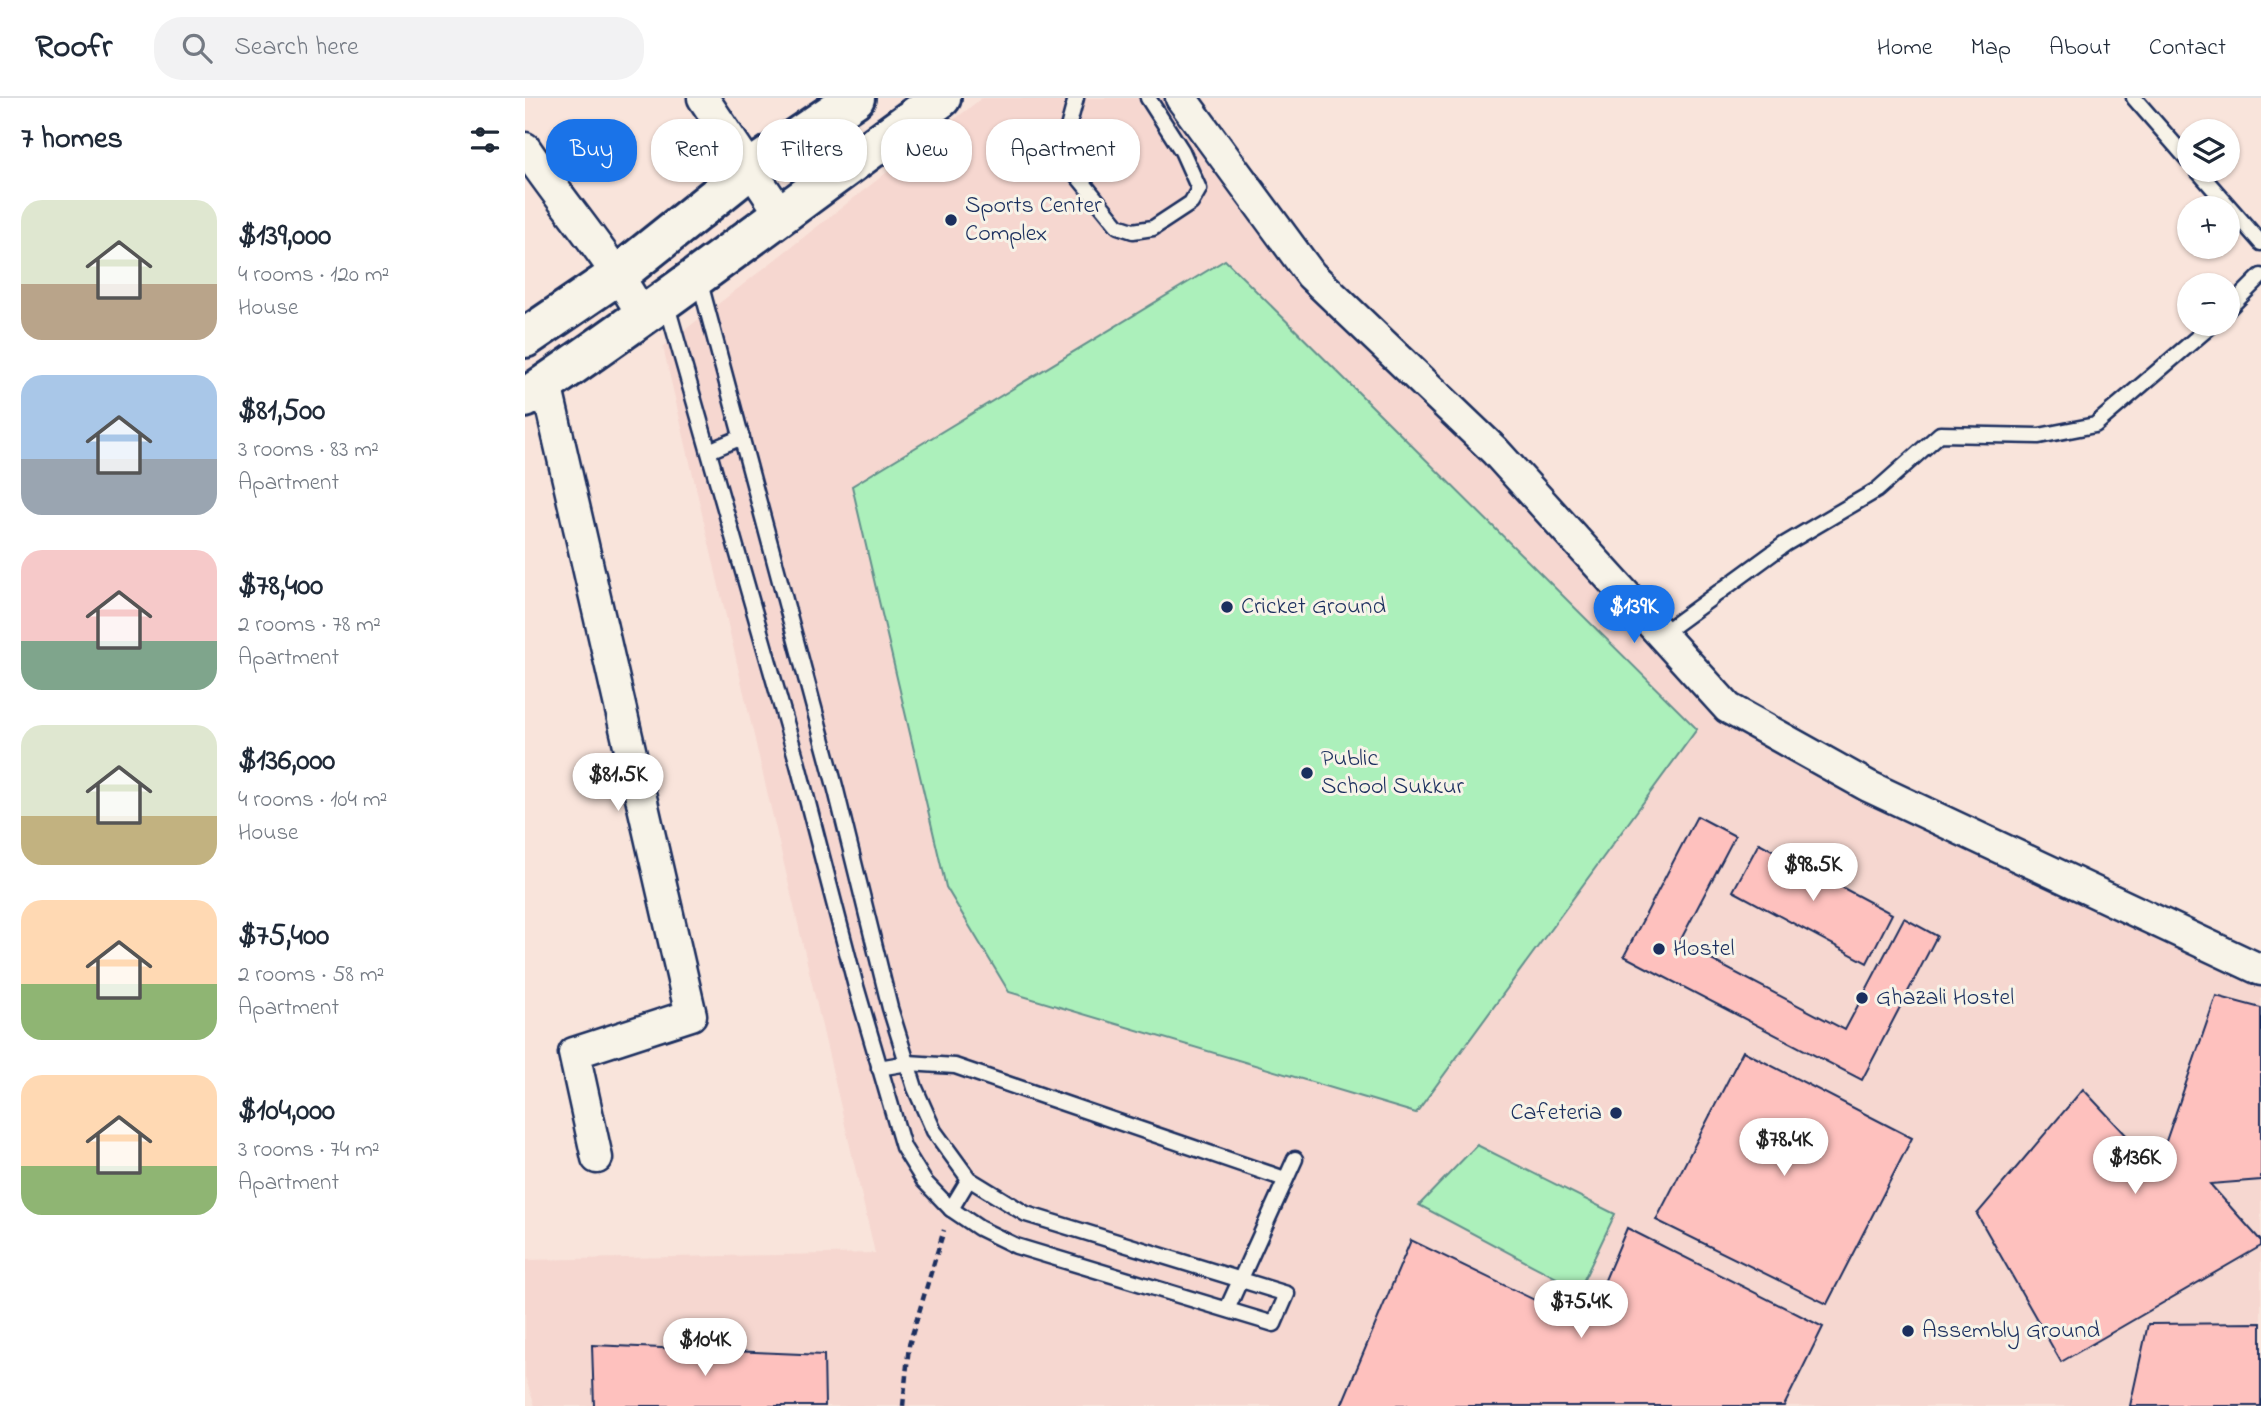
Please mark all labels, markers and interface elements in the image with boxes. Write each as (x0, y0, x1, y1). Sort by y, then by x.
search box (154, 17, 644, 80)
text: Roofr (35, 24, 112, 72)
icon: search (178, 29, 216, 67)
text: Search here (234, 29, 359, 67)
text: Home (1877, 31, 1933, 66)
text: Map (1971, 31, 2011, 66)
text: About (2049, 31, 2111, 66)
text: Contact (2149, 31, 2226, 66)
text: 7 homes (21, 118, 123, 162)
chip: Buy (546, 119, 637, 182)
chip: Rent (651, 119, 743, 182)
chip: Filters (757, 119, 867, 182)
chip: New (881, 119, 972, 182)
chip: Apartment (986, 119, 1140, 182)
map controls (2177, 119, 2240, 336)
button: layers (2177, 119, 2240, 182)
icon: filters (466, 121, 504, 159)
place label: Sports Center Complex (965, 189, 1102, 252)
button: + (2177, 196, 2240, 259)
marker: Sports Center Complex (943, 212, 959, 228)
text: $139,000 (238, 215, 331, 259)
icon: home (77, 228, 161, 312)
text: 4 rooms · 120 m² (238, 259, 389, 292)
button: − (2177, 273, 2240, 336)
text: House (238, 292, 298, 325)
text: $81,500 (238, 390, 325, 434)
icon: home (77, 403, 161, 487)
text: 3 rooms · 83 m² (238, 434, 379, 467)
text: Apartment (238, 467, 339, 500)
text: $78,400 (238, 565, 323, 609)
icon: home (77, 578, 161, 662)
pin: $139K (1585, 586, 1683, 645)
place label: Cricket Ground (1241, 590, 1386, 625)
text: $139K (1610, 591, 1658, 624)
marker: Cricket Ground (1219, 599, 1235, 615)
text: 2 rooms · 78 m² (238, 609, 381, 642)
text: Apartment (238, 642, 339, 675)
text: $136,000 (238, 740, 335, 784)
place label: Public School Sukkur (1321, 742, 1464, 805)
icon: home (77, 753, 161, 837)
pin: $81.5K (561, 754, 675, 813)
text: $81.5K (589, 759, 647, 792)
marker: Public School Sukkur (1299, 765, 1315, 781)
text: 4 rooms · 104 m² (238, 784, 387, 817)
text: House (238, 817, 298, 850)
pin: $98.5K (1756, 844, 1870, 903)
text: $98.5K (1784, 849, 1842, 882)
text: $75,400 (238, 915, 329, 959)
icon: home (77, 928, 161, 1012)
place label: Hostel (1673, 932, 1735, 967)
marker: Hostel (1651, 941, 1667, 957)
text: 2 rooms · 58 m² (238, 959, 384, 992)
place label: Ghazali Hostel (1876, 981, 2014, 1016)
marker: Ghazali Hostel (1854, 990, 1870, 1006)
text: Apartment (238, 992, 339, 1025)
text: $104,000 (238, 1090, 335, 1134)
place label: Cafeteria (1510, 1096, 1602, 1131)
icon: home (77, 1103, 161, 1187)
marker: Cafeteria (1608, 1105, 1624, 1121)
pin: $78.4K (1727, 1118, 1841, 1178)
text: $78.4K (1755, 1124, 1813, 1157)
text: 3 rooms · 74 m² (238, 1134, 380, 1167)
pin: $136K (2086, 1136, 2184, 1196)
text: $136K (2109, 1142, 2161, 1175)
text: Apartment (238, 1167, 339, 1200)
pin: $75.4K (1524, 1280, 1638, 1340)
text: $75.4K (1550, 1286, 1612, 1319)
place label: Assembly Ground (1922, 1314, 2100, 1350)
pin: $104K (656, 1318, 754, 1378)
marker: Assembly Ground (1900, 1323, 1916, 1339)
text: $104K (679, 1324, 731, 1357)

